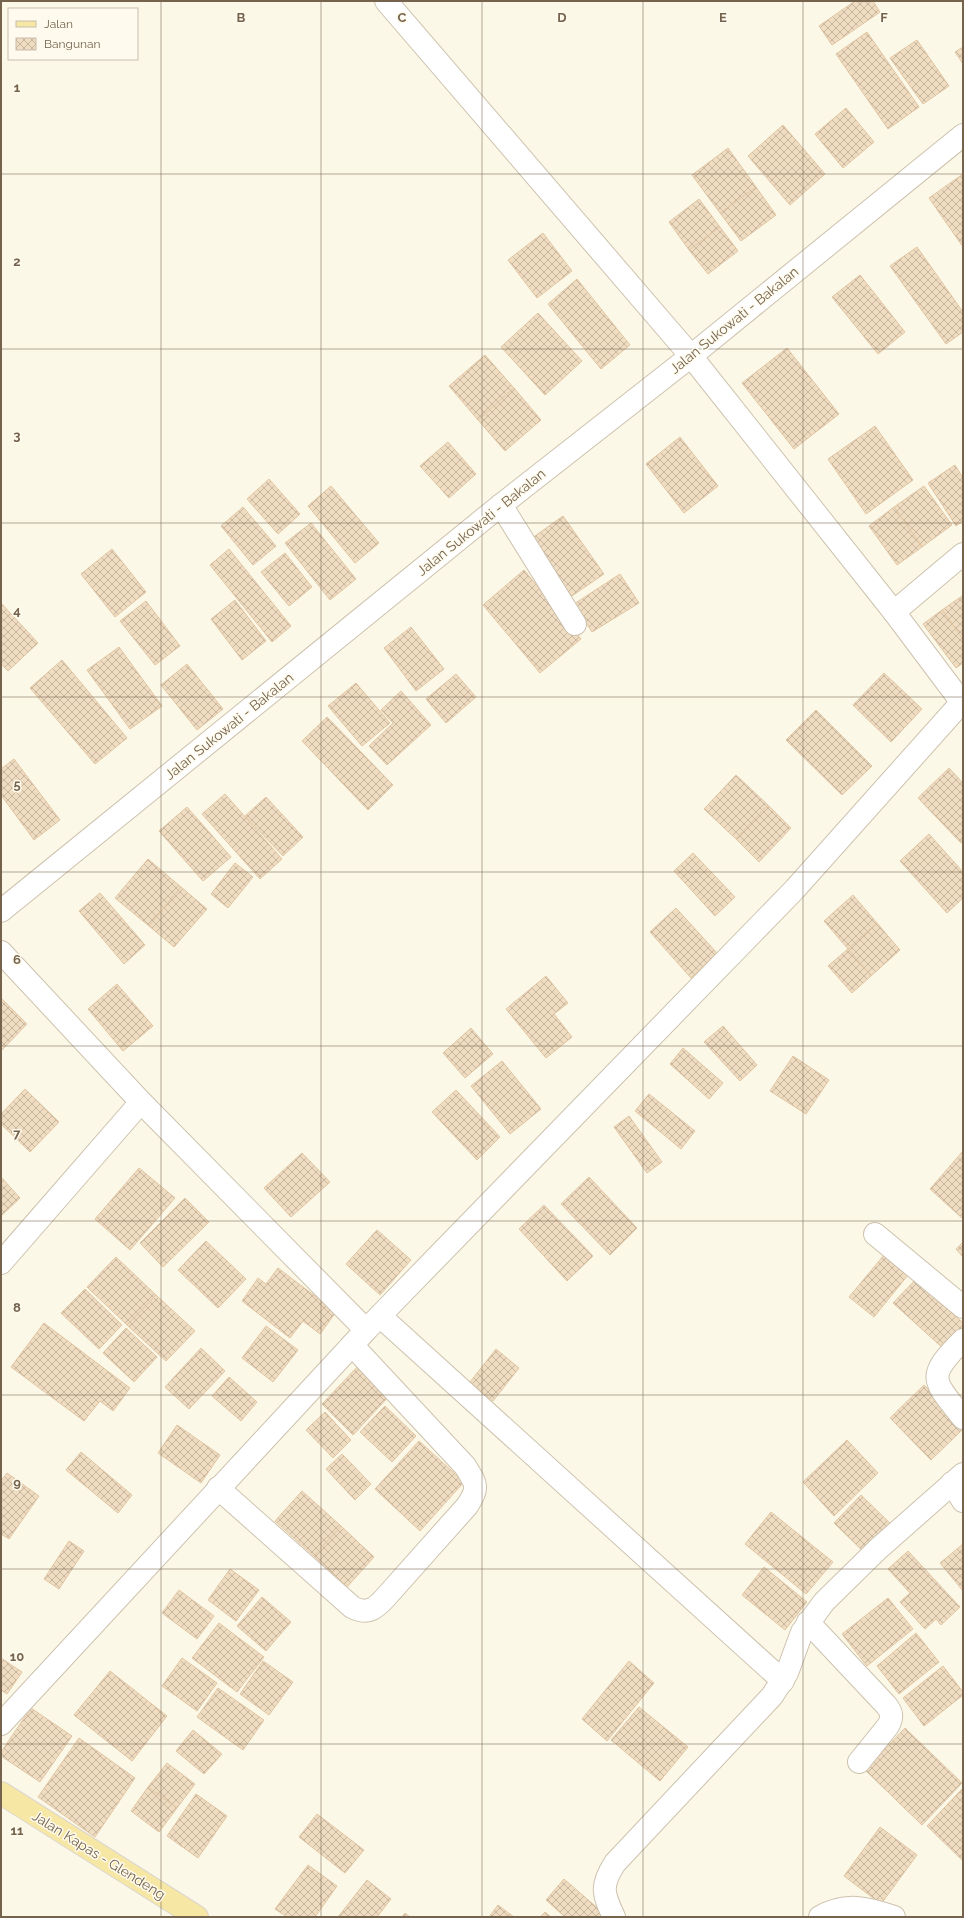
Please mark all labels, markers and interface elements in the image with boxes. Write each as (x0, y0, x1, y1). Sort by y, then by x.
legend (8, 8, 138, 60)
text: B (237, 10, 246, 25)
text: C (398, 10, 407, 25)
text: D (557, 10, 567, 25)
text: E (719, 10, 727, 25)
text: F (880, 10, 888, 25)
text: Jalan (44, 17, 73, 31)
text: Bangunan (44, 37, 101, 51)
text: 1 (14, 80, 21, 95)
text: 2 (13, 254, 21, 269)
street label: Jalan Sukowati - Bakalan (667, 263, 801, 377)
text: 3 (13, 428, 21, 443)
street label: Jalan Sukowati - Bakalan (414, 465, 548, 579)
text: 4 (13, 603, 21, 618)
street label: Jalan Sukowati - Bakalan (162, 669, 296, 783)
text: 5 (13, 777, 21, 792)
text: 6 (13, 952, 21, 967)
text: 7 (13, 1126, 21, 1141)
text: 8 (13, 1300, 21, 1315)
text: 9 (13, 1475, 21, 1490)
text: 10 (10, 1649, 24, 1664)
street label: Jalan Kapas - Glendeng (29, 1807, 169, 1903)
text: 11 (11, 1823, 24, 1838)

